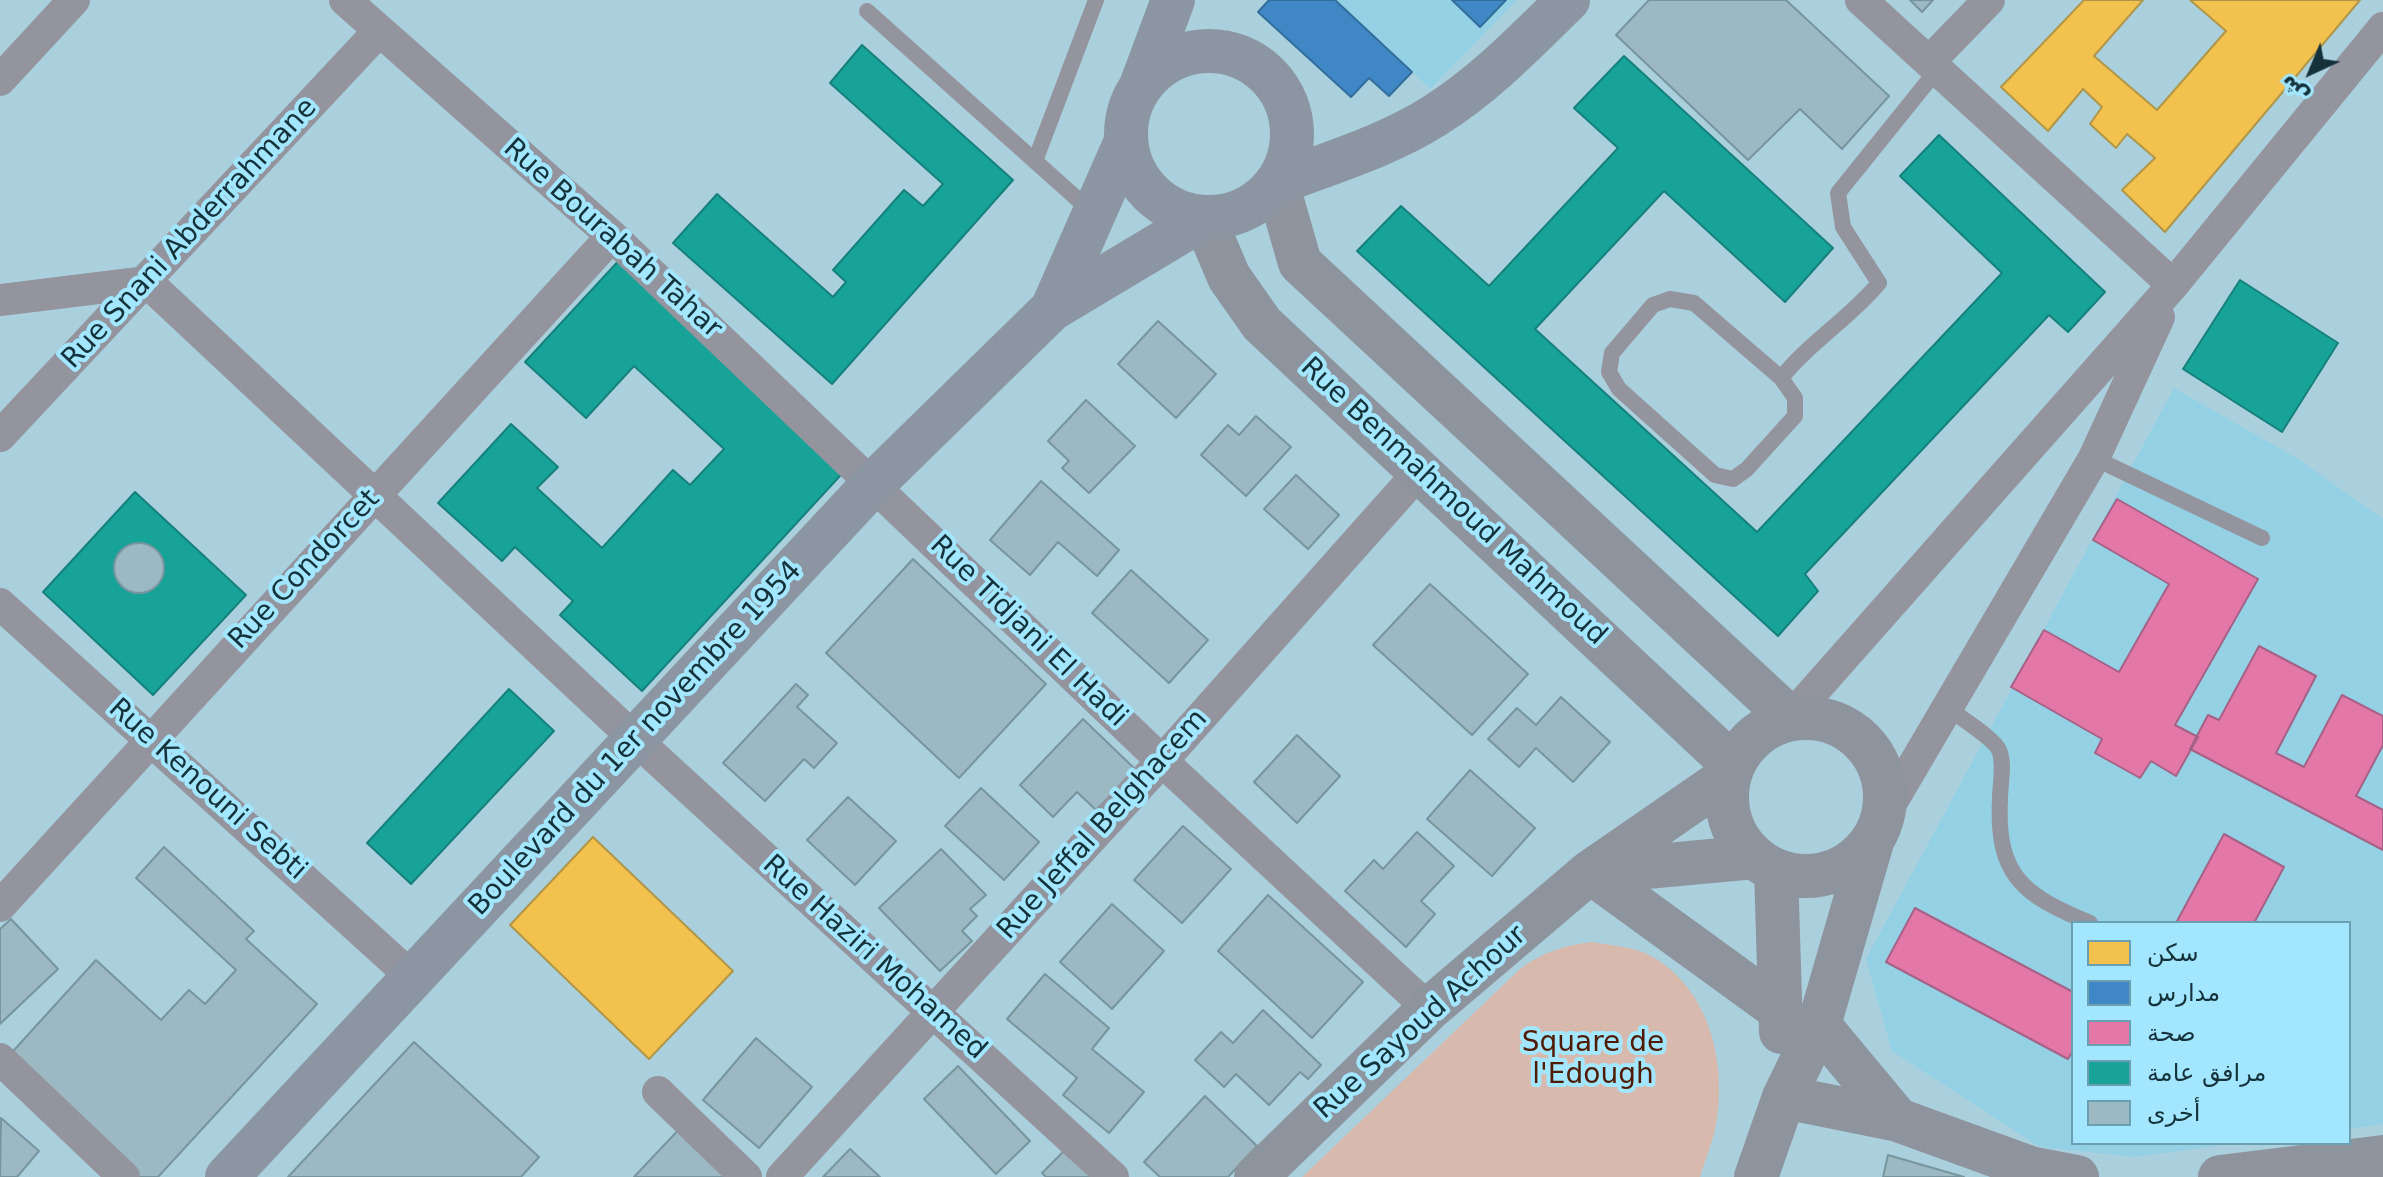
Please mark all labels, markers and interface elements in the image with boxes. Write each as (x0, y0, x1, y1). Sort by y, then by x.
north arrow (2271, 32, 2351, 112)
text: ش (2274, 70, 2314, 109)
street label: Rue Snani Abderrahmane (56, 92, 324, 376)
street label: Rue Bourabah Tahar (496, 132, 728, 346)
street label: Rue Benmahmoud Mahmoud (1293, 351, 1613, 653)
street label: Rue Condorcet (223, 483, 387, 657)
street label: Rue Tidjani El Hadi (922, 529, 1134, 735)
street label: Boulevard du 1er novembre 1954 (463, 555, 809, 923)
street label: Rue Kenouni Sebti (101, 692, 313, 888)
street label: Rue Jeffal Belghacem (991, 703, 1215, 947)
street label: Rue Haziri Mohamed (755, 849, 993, 1067)
street label: Rue Sayoud Achour (1308, 919, 1534, 1127)
legend (2071, 921, 2351, 1145)
text: سكن (2147, 939, 2199, 967)
text: مدارس (2147, 979, 2220, 1007)
text: صحة (2147, 1019, 2196, 1047)
park label: Square de l'Edough (1522, 1027, 1664, 1093)
text: مرافق عامة (2147, 1059, 2266, 1087)
text: أخرى (2147, 1099, 2201, 1127)

